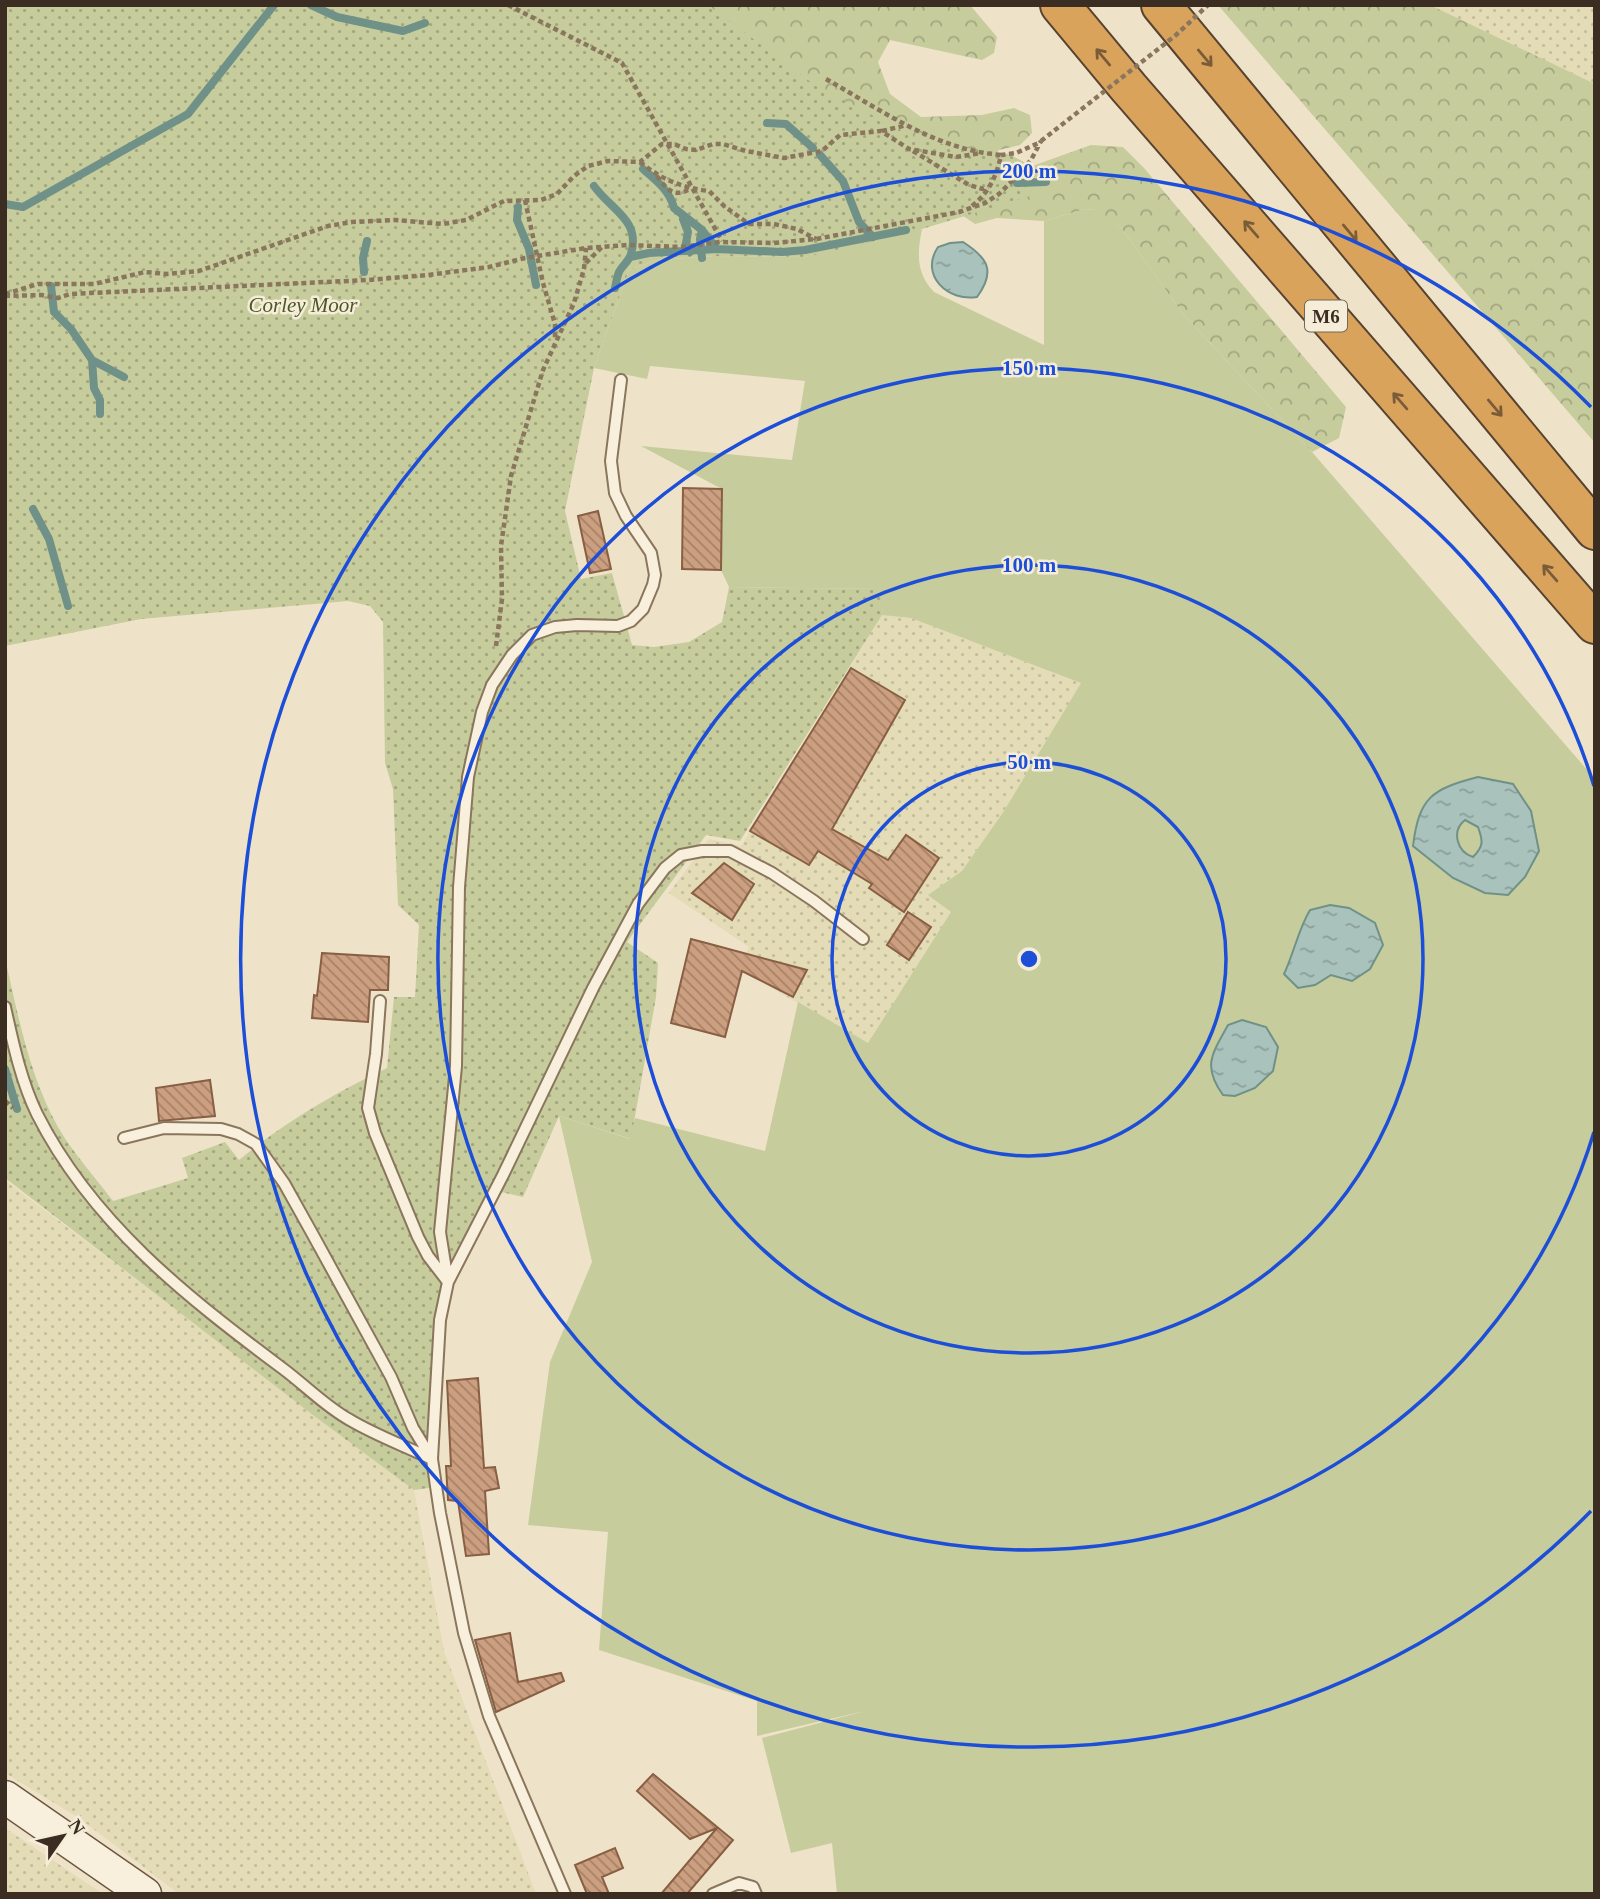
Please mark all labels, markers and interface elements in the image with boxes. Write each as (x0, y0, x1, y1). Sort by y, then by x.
one-way arrow (1095, 48, 1110, 66)
one-way arrow (1197, 48, 1213, 66)
text: 200 m (1002, 159, 1057, 183)
one-way arrow (1243, 220, 1259, 238)
one-way arrow (1341, 224, 1357, 242)
park label: Corley Moor (248, 293, 358, 317)
road number: M6 (1305, 300, 1347, 332)
text: 150 m (1002, 356, 1057, 380)
one-way arrow (1392, 392, 1408, 410)
one-way arrow (1487, 399, 1502, 417)
text: 100 m (1002, 553, 1057, 577)
one-way arrow (1542, 564, 1558, 582)
text: 50 m (1007, 750, 1051, 774)
centre of rings (1017, 947, 1041, 971)
north arrow (28, 1801, 98, 1871)
text: N (64, 1815, 89, 1839)

